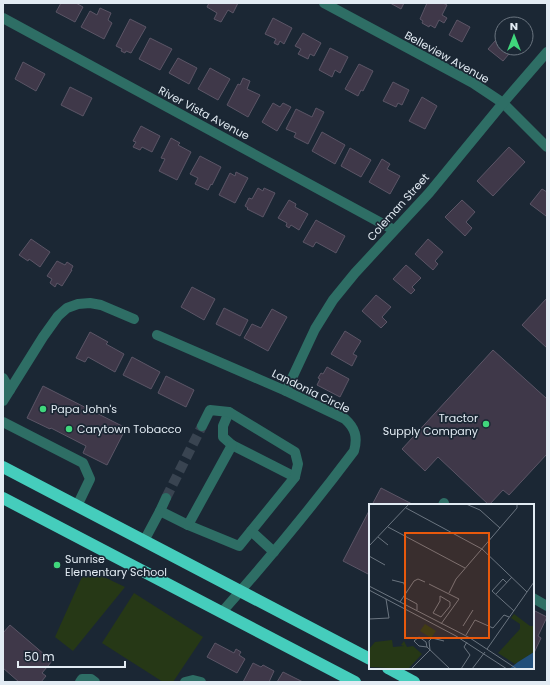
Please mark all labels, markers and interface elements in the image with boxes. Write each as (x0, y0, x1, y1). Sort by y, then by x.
north arrow (494, 16, 534, 56)
text: N (510, 18, 518, 34)
street label: Belleview Avenue (402, 27, 492, 87)
street label: River Vista Avenue (156, 82, 252, 144)
street label: Coleman Street (363, 170, 433, 244)
street label: Landonia Circle (269, 365, 353, 417)
place label: Papa John's (51, 401, 117, 417)
marker: Papa John's (38, 404, 48, 414)
place label: Tractor Supply Company (383, 410, 479, 439)
marker: Tractor Supply Company (481, 419, 491, 429)
place label: Carytown Tobacco (77, 421, 182, 437)
marker: Carytown Tobacco (64, 424, 74, 434)
inset map (369, 504, 534, 669)
place label: Sunrise Elementary School (65, 551, 167, 580)
marker: Sunrise Elementary School (52, 560, 62, 570)
scale bar (18, 643, 125, 669)
text: 50 m (24, 648, 55, 665)

